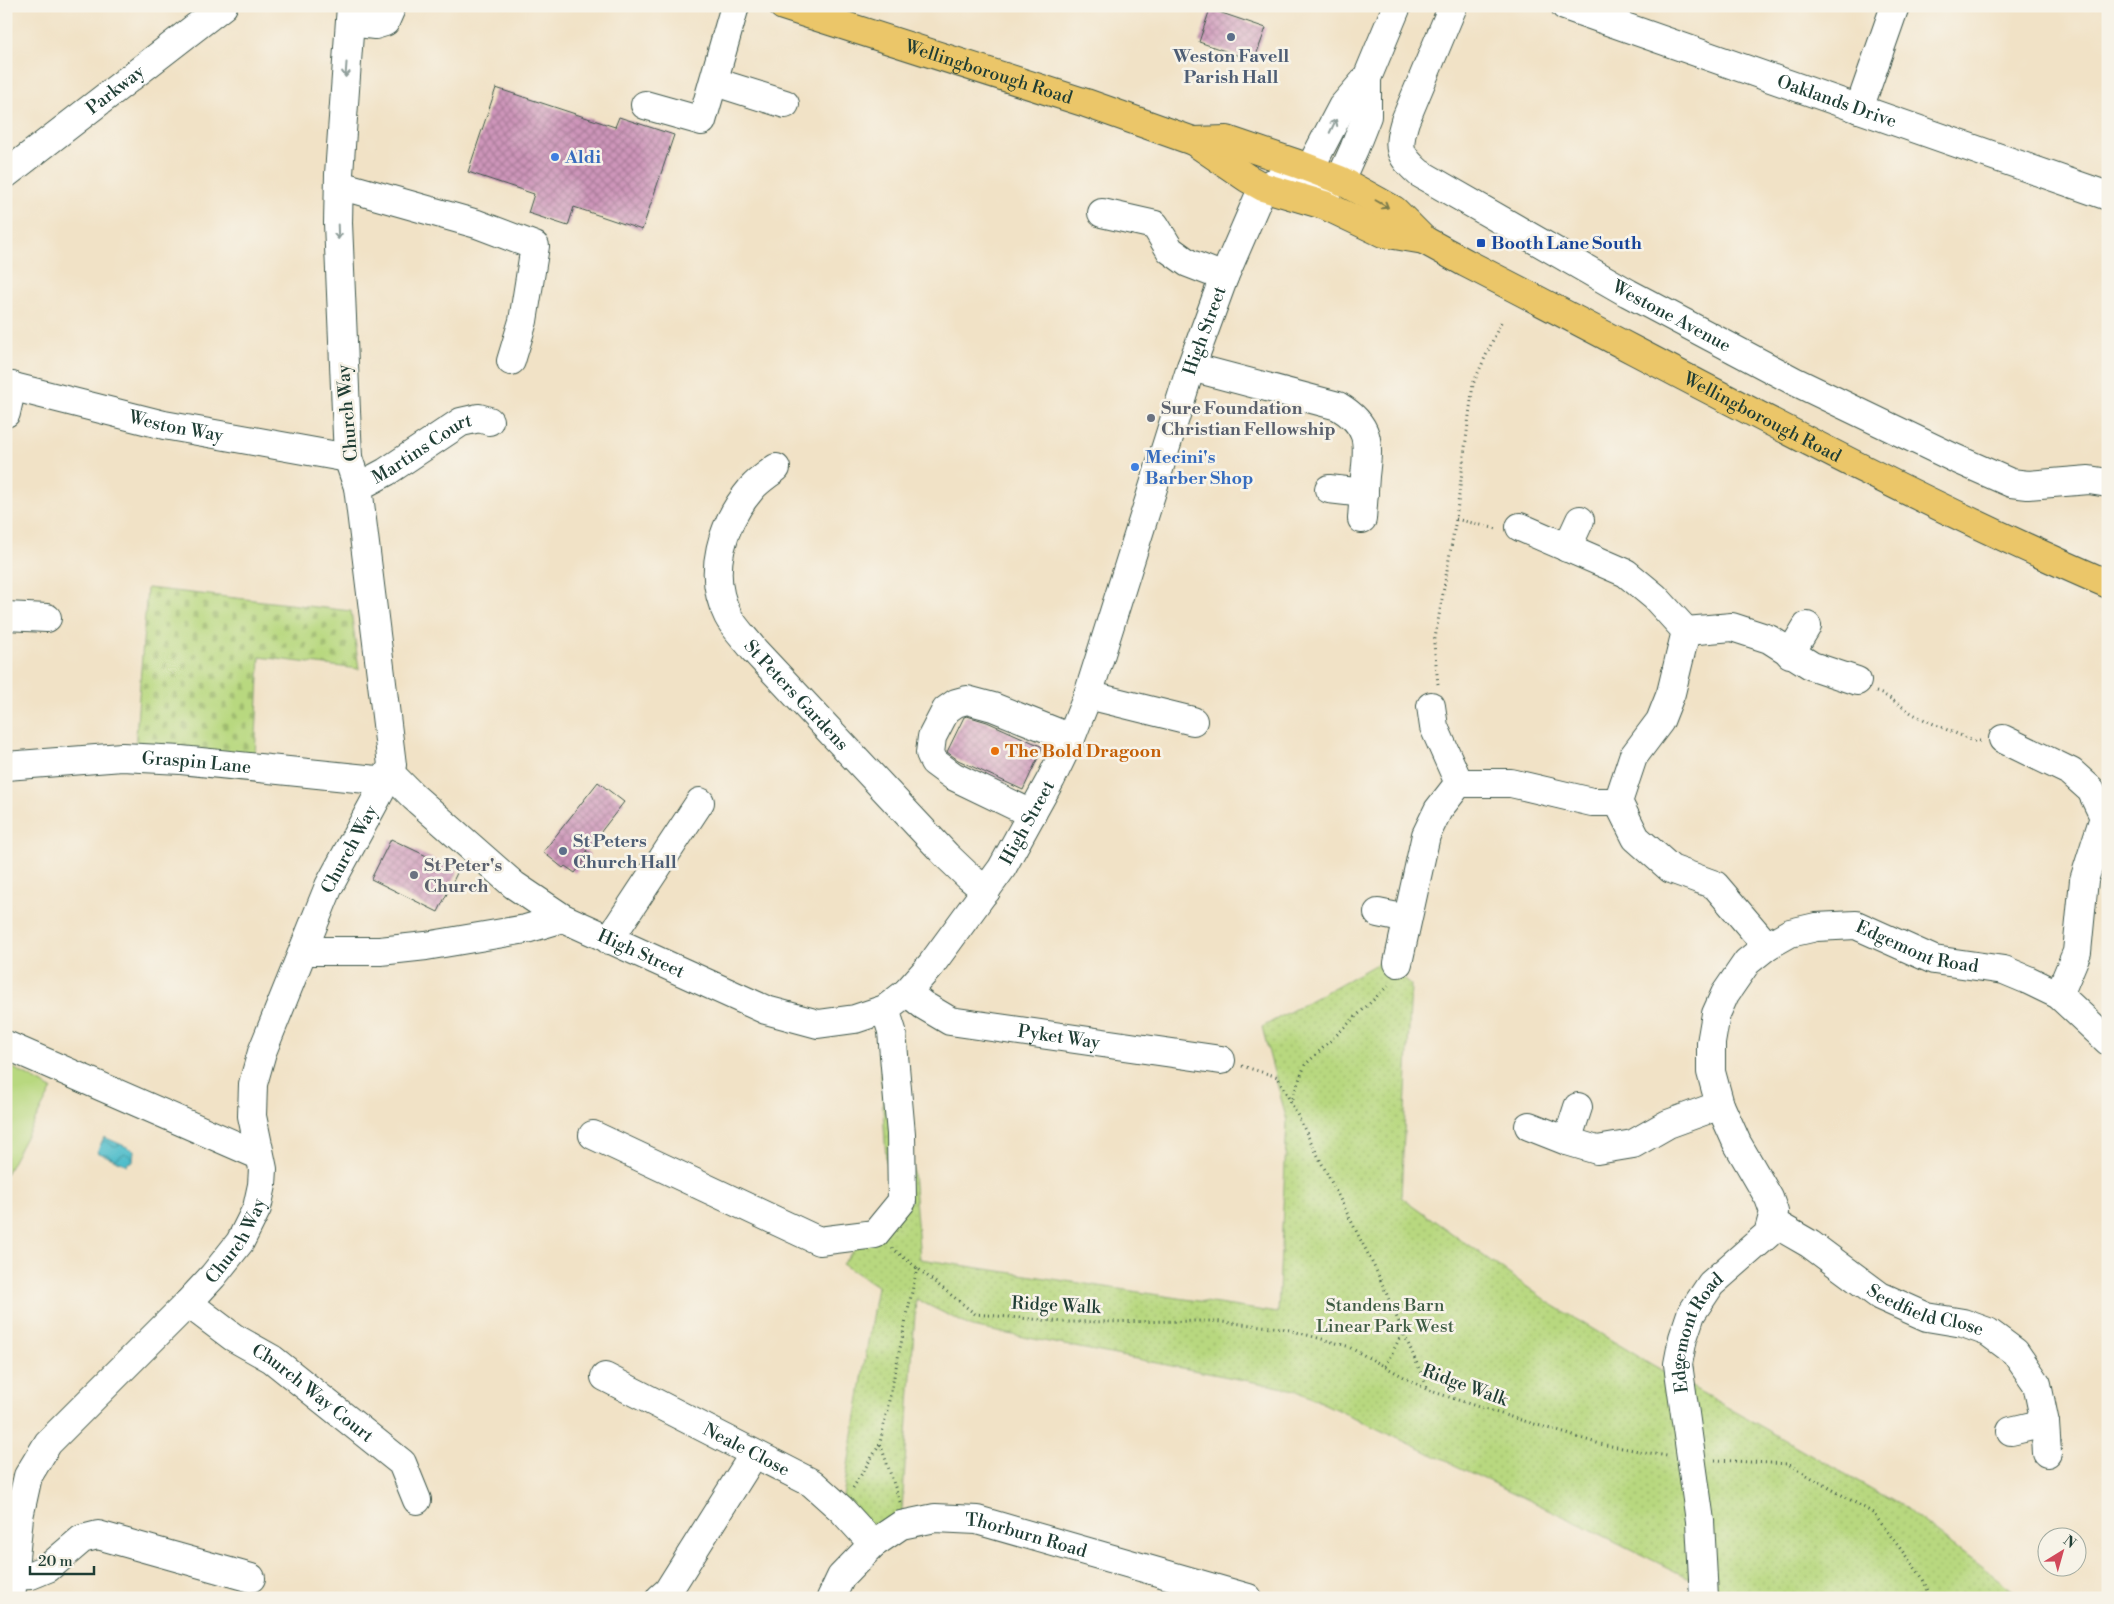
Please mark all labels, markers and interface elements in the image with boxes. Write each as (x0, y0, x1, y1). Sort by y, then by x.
marker: Weston Favell Parish Hall (1225, 31, 1237, 43)
street label: Wellingborough Road (901, 34, 1076, 110)
place label: Weston Favell Parish Hall (1172, 45, 1289, 89)
street label: Parkway (82, 60, 149, 120)
one-way arrow (341, 62, 351, 78)
street label: Oaklands Drive (1774, 70, 1900, 133)
one-way arrow (1328, 118, 1338, 133)
place label: Aldi (564, 146, 601, 169)
marker: Aldi (549, 151, 561, 163)
one-way arrow (1375, 199, 1390, 209)
one-way arrow (333, 224, 343, 240)
place label: Booth Lane South (1491, 232, 1642, 255)
marker: Booth Lane South (1475, 237, 1487, 249)
street label: Westone Avenue (1607, 275, 1735, 357)
street label: High Street (1178, 283, 1232, 378)
street label: Church Way (332, 363, 363, 462)
street label: Wellingborough Road (1678, 367, 1846, 468)
place label: Sure Foundation Christian Fellowship (1161, 397, 1336, 441)
street label: Weston Way (125, 405, 225, 447)
street label: Martins Court (368, 409, 475, 489)
marker: Sure Foundation Christian Fellowship (1145, 412, 1157, 424)
place label: Mecini's Barber Shop (1145, 446, 1253, 490)
marker: Mecini's Barber Shop (1129, 461, 1141, 473)
street label: St Peters Gardens (739, 635, 853, 756)
place label: The Bold Dragoon (1005, 740, 1161, 763)
marker: The Bold Dragoon (989, 745, 1001, 757)
street label: Graspin Lane (141, 747, 252, 779)
street label: High Street (995, 776, 1060, 869)
street label: Church Way (316, 801, 383, 897)
place label: St Peters Church Hall (573, 830, 677, 874)
marker: St Peters Church Hall (557, 845, 569, 857)
place label: St Peter's Church (424, 854, 502, 898)
marker: St Peter's Church (408, 869, 420, 881)
street label: Edgemont Road (1852, 915, 1981, 978)
street label: High Street (594, 924, 689, 984)
street label: Pyket Way (1016, 1020, 1102, 1054)
street label: Church Way (201, 1196, 271, 1289)
street label: Edgemont Road (1667, 1267, 1729, 1395)
street label: Seedfield Close (1862, 1279, 1987, 1342)
street label: Ridge Walk (1011, 1292, 1103, 1319)
park label: Standens Barn Linear Park West (1316, 1294, 1455, 1338)
street label: Church Way Court (247, 1339, 379, 1448)
street label: Ridge Walk (1419, 1359, 1512, 1412)
street label: Neale Close (699, 1418, 794, 1482)
street label: Thorburn Road (965, 1508, 1090, 1563)
north arrow (2036, 1526, 2086, 1576)
text: N (2059, 1532, 2079, 1553)
scale bar (30, 1544, 94, 1576)
text: 20 m (38, 1552, 73, 1571)

